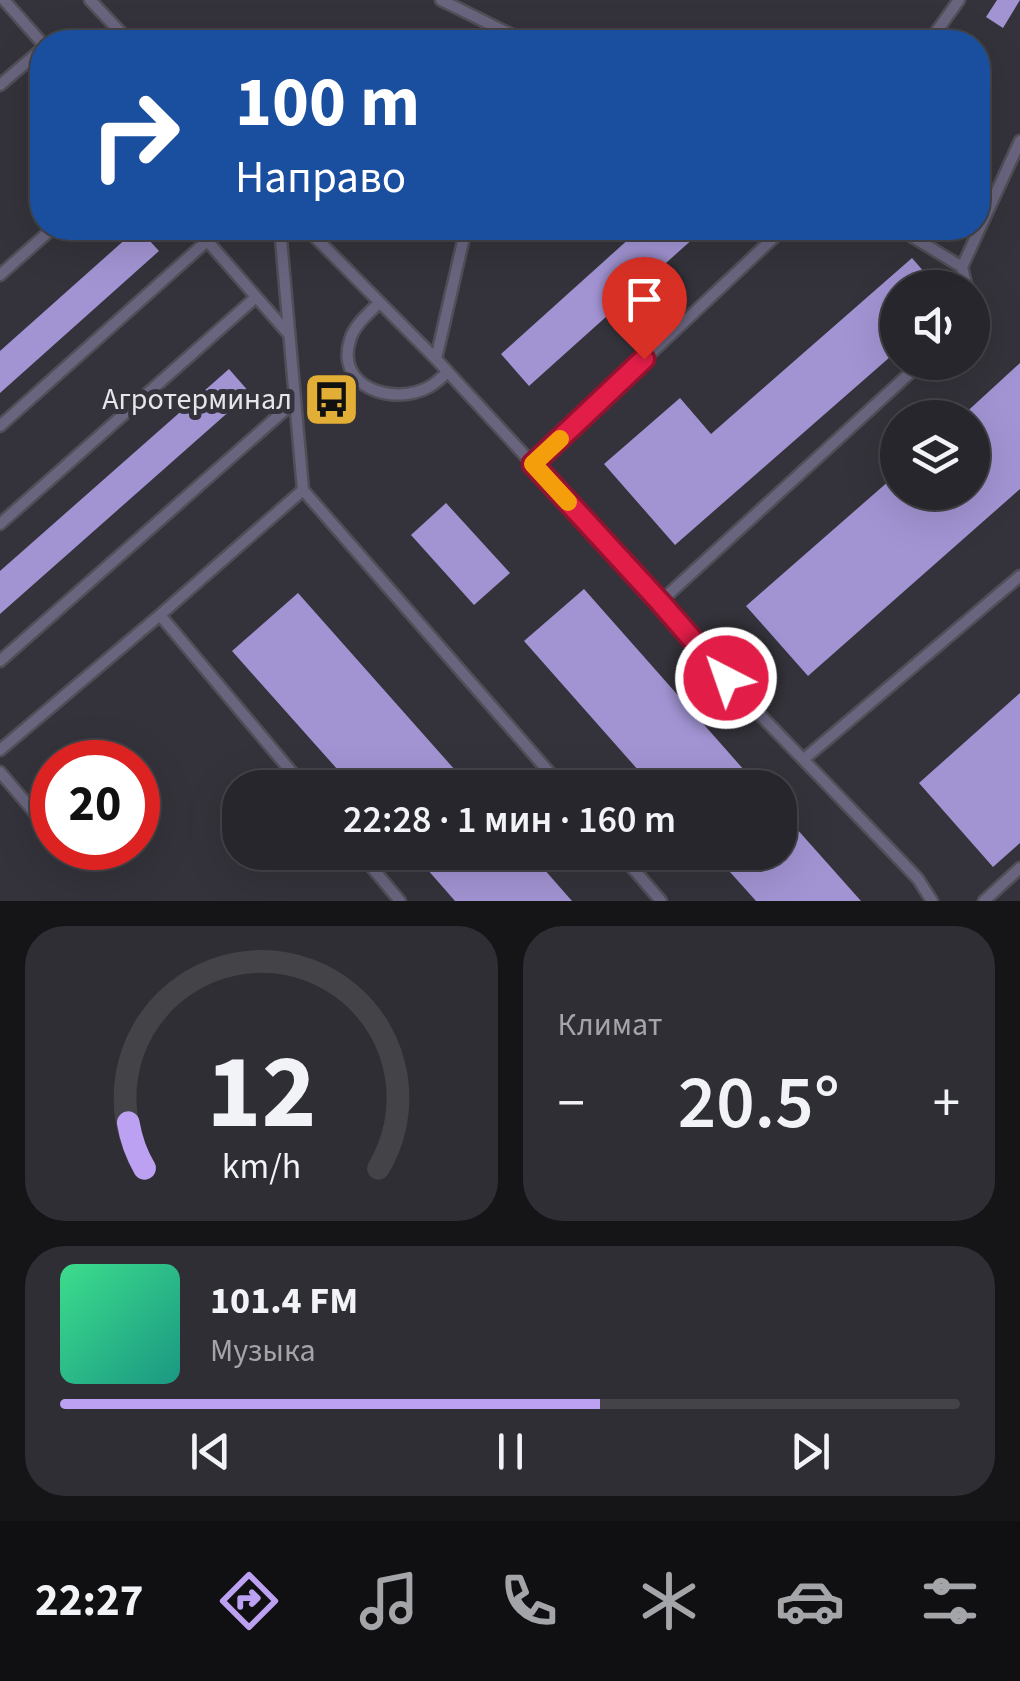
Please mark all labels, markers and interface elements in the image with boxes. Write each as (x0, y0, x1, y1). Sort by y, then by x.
text: 100 m (235, 53, 420, 153)
icon: right (70, 70, 200, 200)
text: Направо (235, 146, 406, 210)
pin (602, 257, 687, 360)
map controls (880, 270, 990, 510)
button: sound (880, 270, 990, 380)
icon: arrive (617, 272, 672, 327)
bus stop icon: Агротерминал (301, 369, 361, 429)
place label: Агротерминал (102, 378, 292, 421)
button: layers (880, 400, 990, 510)
position arrow (674, 626, 778, 730)
speed limit sign: 20 (30, 740, 160, 870)
text: 22:28 · 1 мин · 160 m (343, 793, 676, 847)
text: Климат (558, 1002, 662, 1048)
text: 12 (206, 1020, 316, 1168)
text: 20.5° (678, 1050, 840, 1157)
text: − (558, 1065, 585, 1143)
text: + (933, 1065, 960, 1143)
text: km/h (222, 1141, 301, 1192)
text: 101.4 FM (210, 1274, 358, 1328)
text: Музыка (210, 1328, 316, 1374)
icon: previous (183, 1424, 238, 1479)
icon: pause (483, 1424, 538, 1479)
icon: next (783, 1424, 838, 1479)
icon: directions (214, 1566, 284, 1636)
icon: music (354, 1566, 424, 1636)
icon: phone (494, 1566, 564, 1636)
icon: climate (634, 1566, 704, 1636)
icon: car (775, 1566, 845, 1636)
icon: filters (915, 1566, 985, 1636)
text: 22:27 (35, 1569, 144, 1633)

